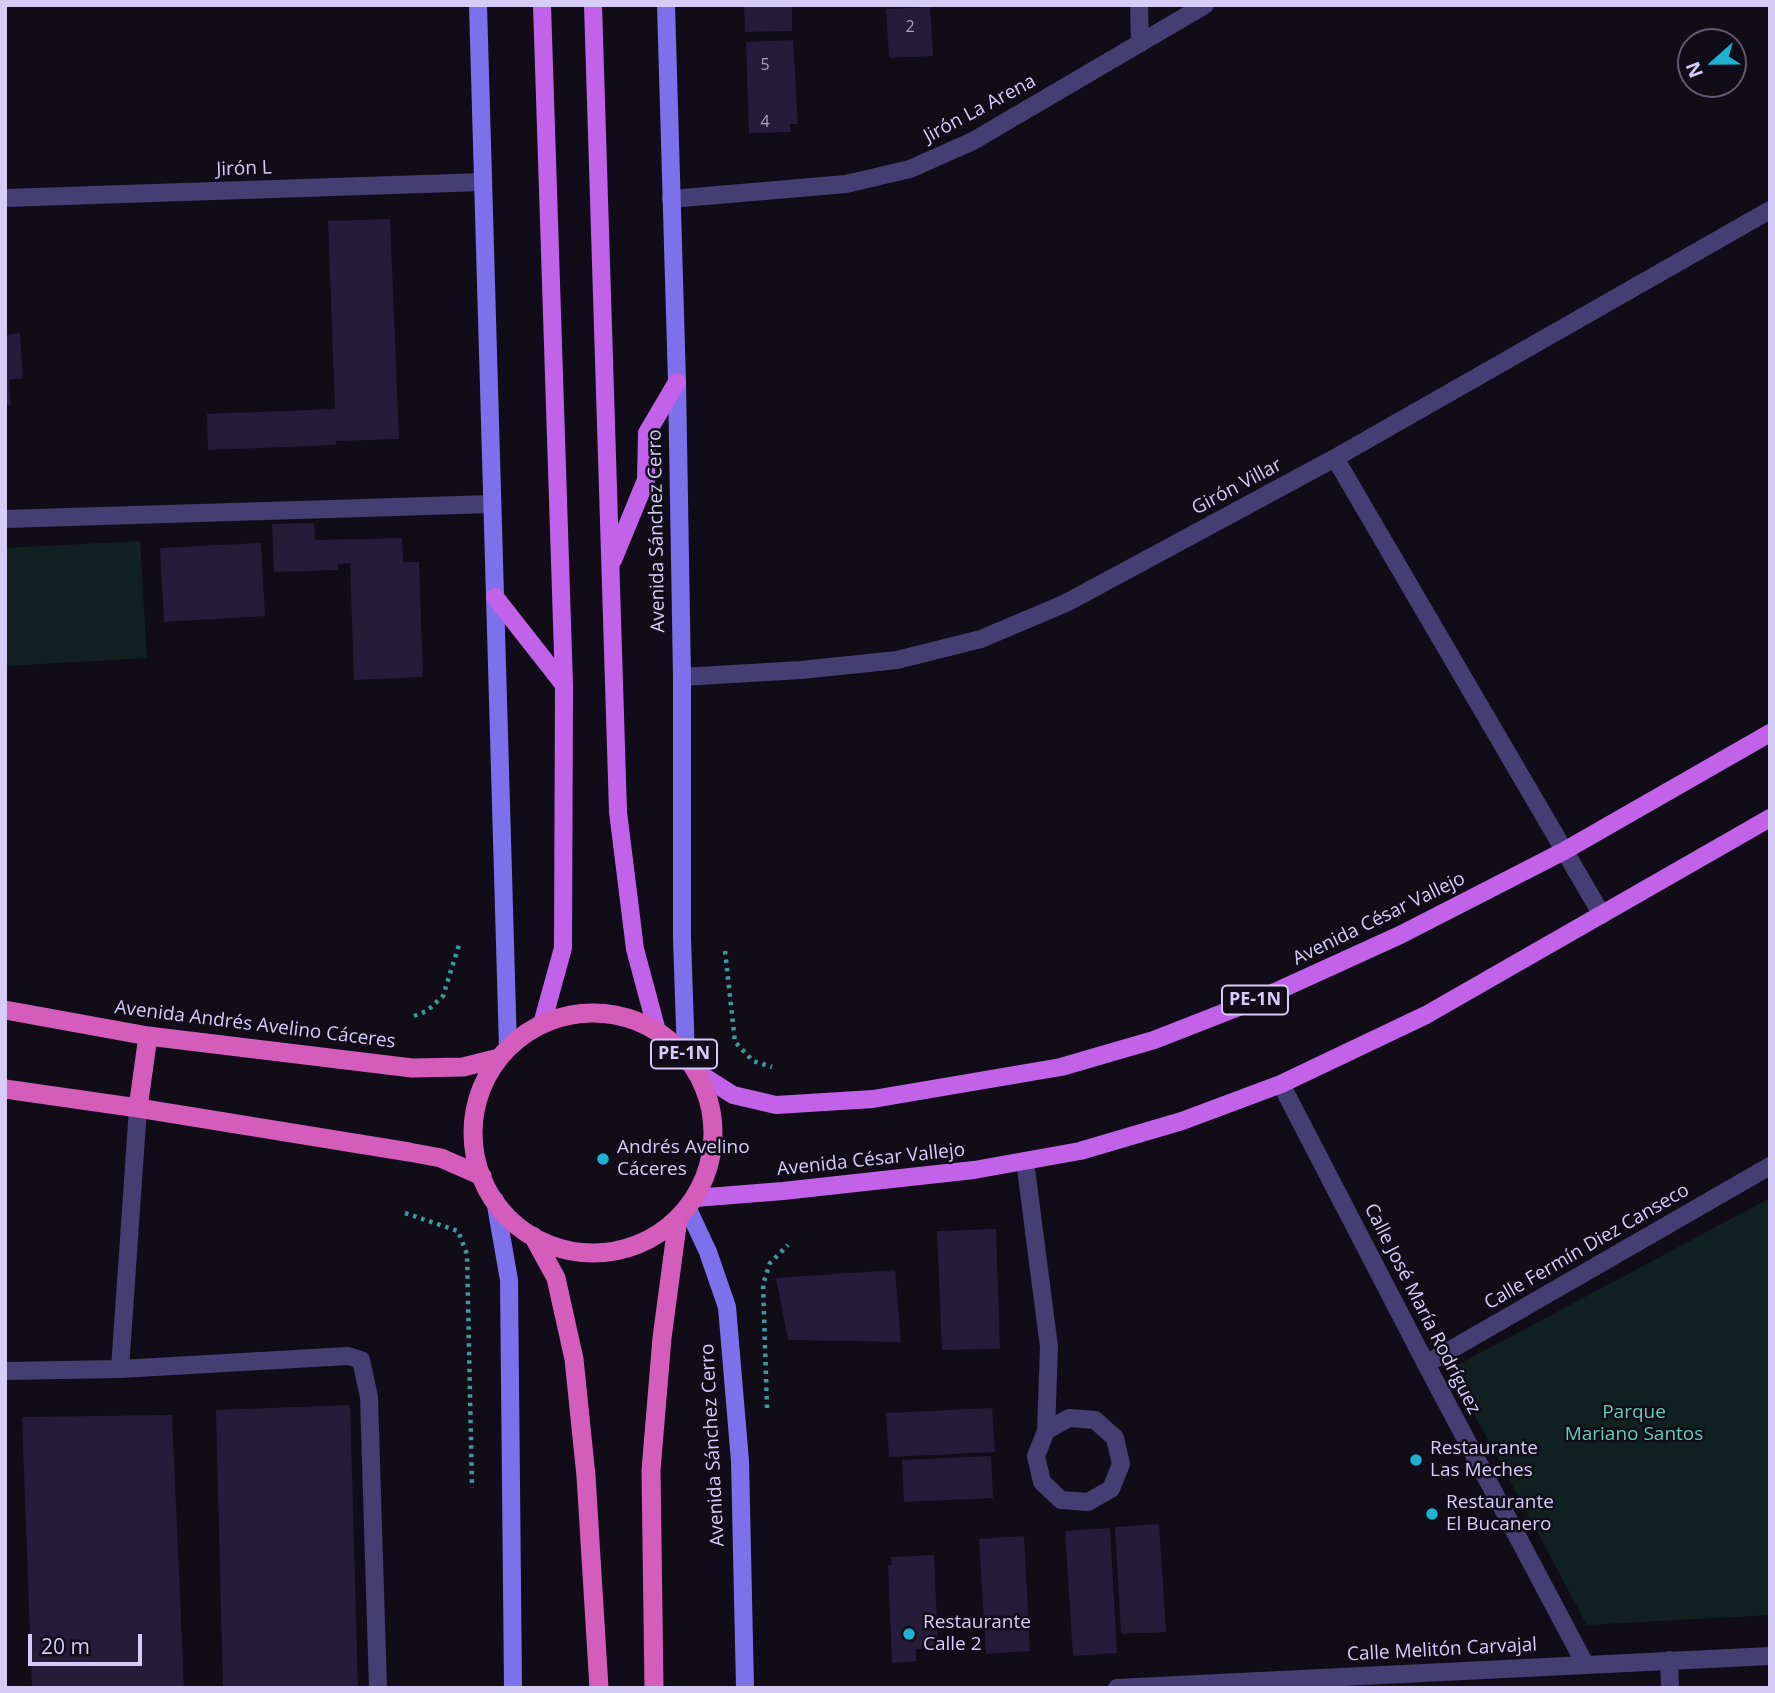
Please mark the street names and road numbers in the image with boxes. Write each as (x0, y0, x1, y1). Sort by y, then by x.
street label: Jirón La Arena (920, 70, 1040, 148)
street label: Jirón L (216, 157, 272, 181)
street label: Avenida Sánchez Cerro (644, 429, 670, 633)
street label: Girón Villar (1188, 454, 1286, 520)
street label: Avenida César Vallejo (1289, 867, 1469, 971)
road number: PE-1N (1222, 986, 1288, 1015)
street label: Avenida Andrés Avelino Cáceres (113, 996, 397, 1054)
road number: PE-1N (651, 1040, 717, 1069)
street label: Avenida César Vallejo (776, 1139, 966, 1181)
street label: Calle Fermín Diez Canseco (1481, 1179, 1693, 1315)
street label: Calle José María Rodríguez (1359, 1200, 1485, 1418)
street label: Avenida Sánchez Cerro (696, 1343, 730, 1547)
street label: Calle Melitón Carvajal (1346, 1634, 1538, 1666)

